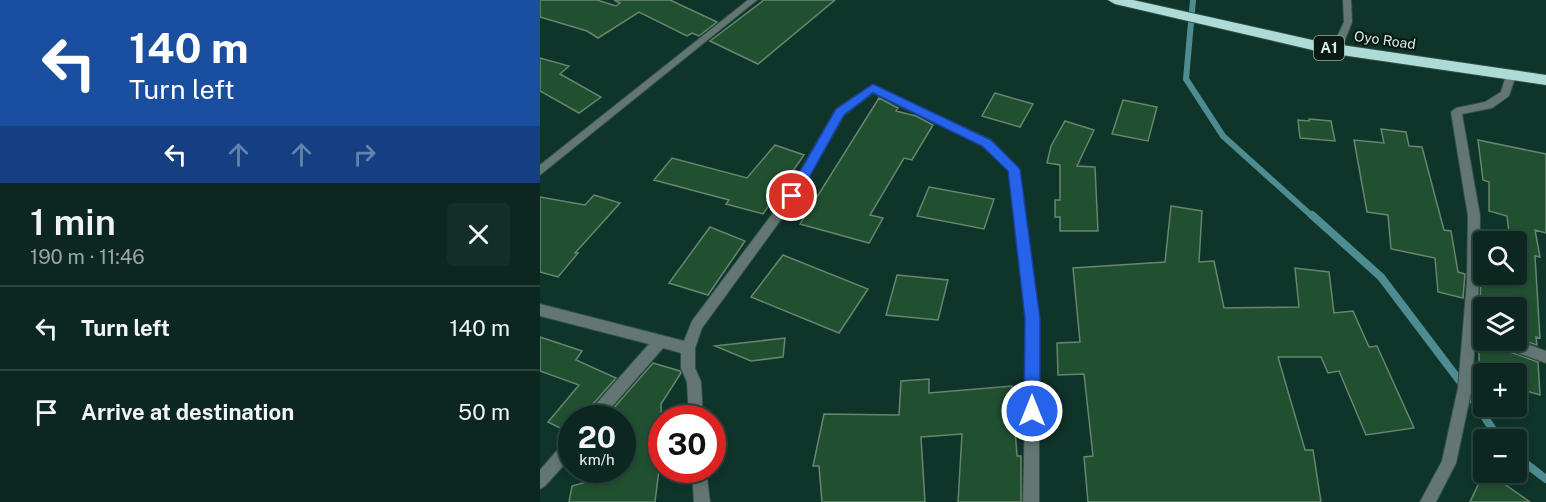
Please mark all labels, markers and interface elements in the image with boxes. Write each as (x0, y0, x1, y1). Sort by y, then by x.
text: 140 m (129, 23, 249, 72)
icon: left (30, 24, 108, 102)
street label: Oyo Road (1353, 28, 1417, 52)
road number: A1 (1314, 36, 1344, 60)
text: Turn left (129, 73, 235, 105)
icon: left (159, 138, 192, 171)
icon: ahead (222, 138, 255, 171)
icon: ahead (285, 138, 318, 171)
icon: right (348, 138, 381, 171)
pin (766, 170, 817, 221)
icon: arrive (775, 179, 808, 212)
text: 1 min (30, 201, 116, 243)
button: close (447, 203, 510, 266)
map controls (1473, 231, 1527, 483)
button: search (1473, 231, 1527, 285)
text: 190 m · 11:46 (30, 245, 145, 269)
button: layers (1473, 297, 1527, 351)
icon: left (30, 312, 63, 345)
text: Turn left (81, 315, 170, 341)
text: 140 m (449, 315, 510, 341)
button: + (1473, 363, 1527, 417)
position arrow (1000, 379, 1064, 443)
icon: arrive (30, 396, 63, 429)
text: Arrive at destination (81, 399, 294, 425)
text: 50 m (458, 399, 510, 425)
speed limit sign: 30 (648, 405, 726, 483)
text: 20 (578, 419, 616, 455)
button: − (1473, 429, 1527, 483)
text: km/h (579, 451, 615, 468)

